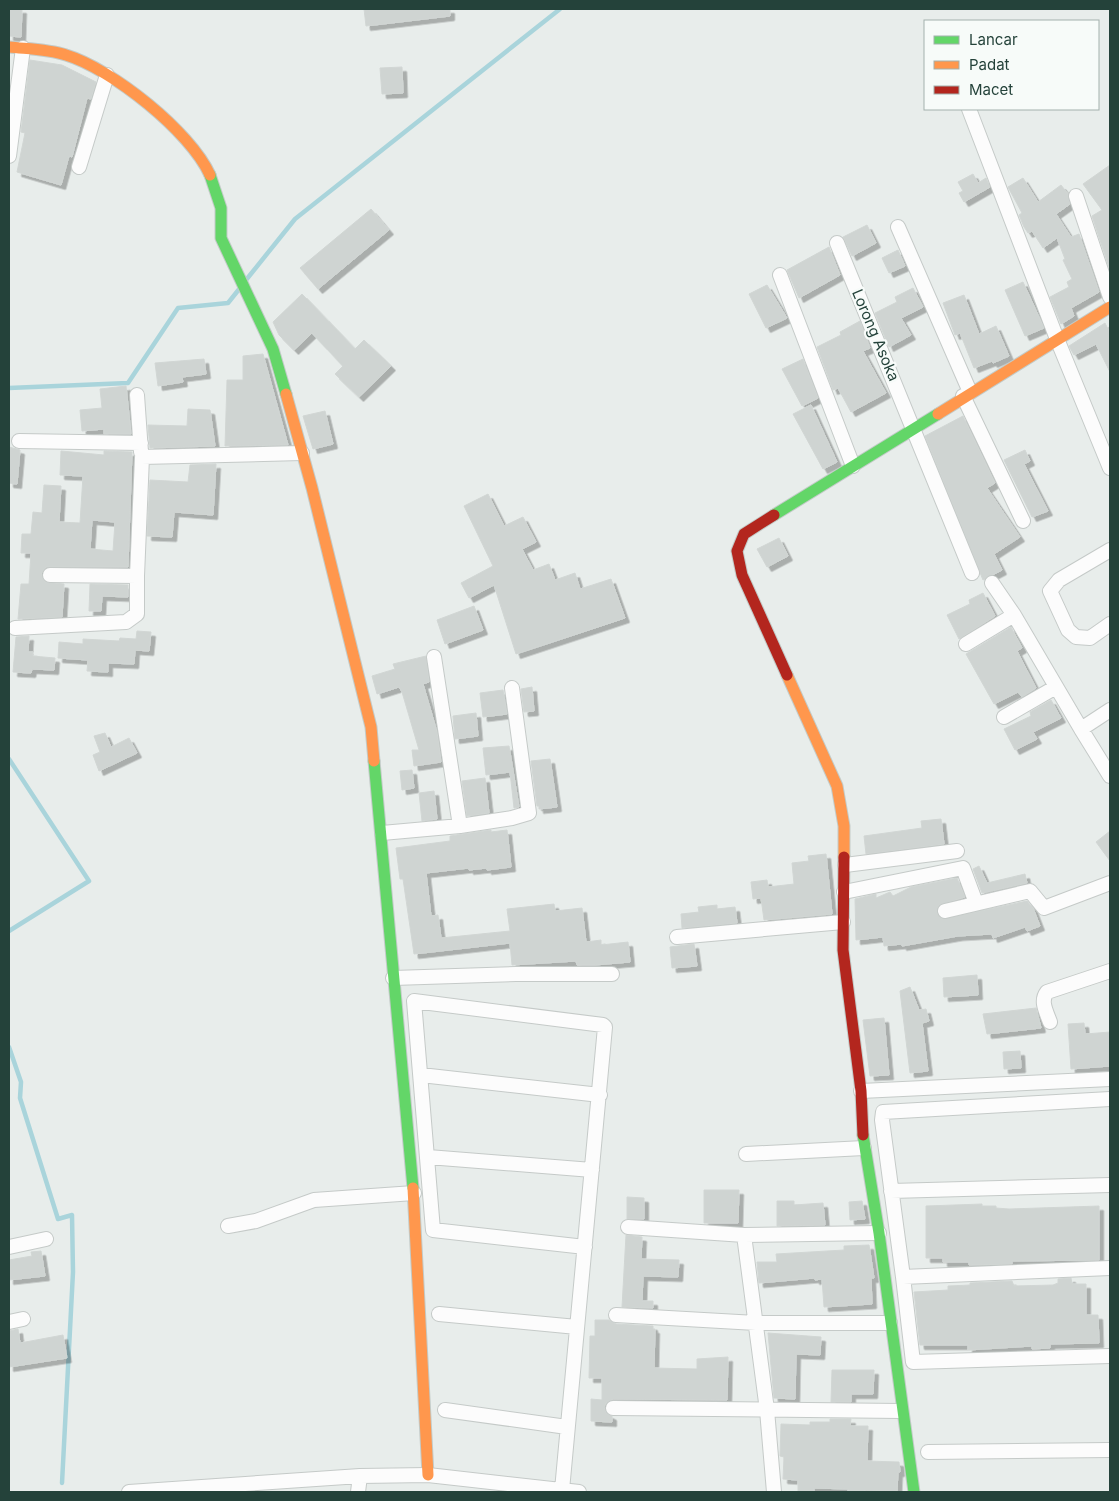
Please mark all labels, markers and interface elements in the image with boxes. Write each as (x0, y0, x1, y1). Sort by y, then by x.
legend (924, 20, 1099, 110)
text: Lancar (969, 30, 1018, 49)
text: Padat (969, 55, 1010, 74)
text: Macet (969, 80, 1013, 99)
street label: Lorong Asoka (848, 286, 904, 384)

